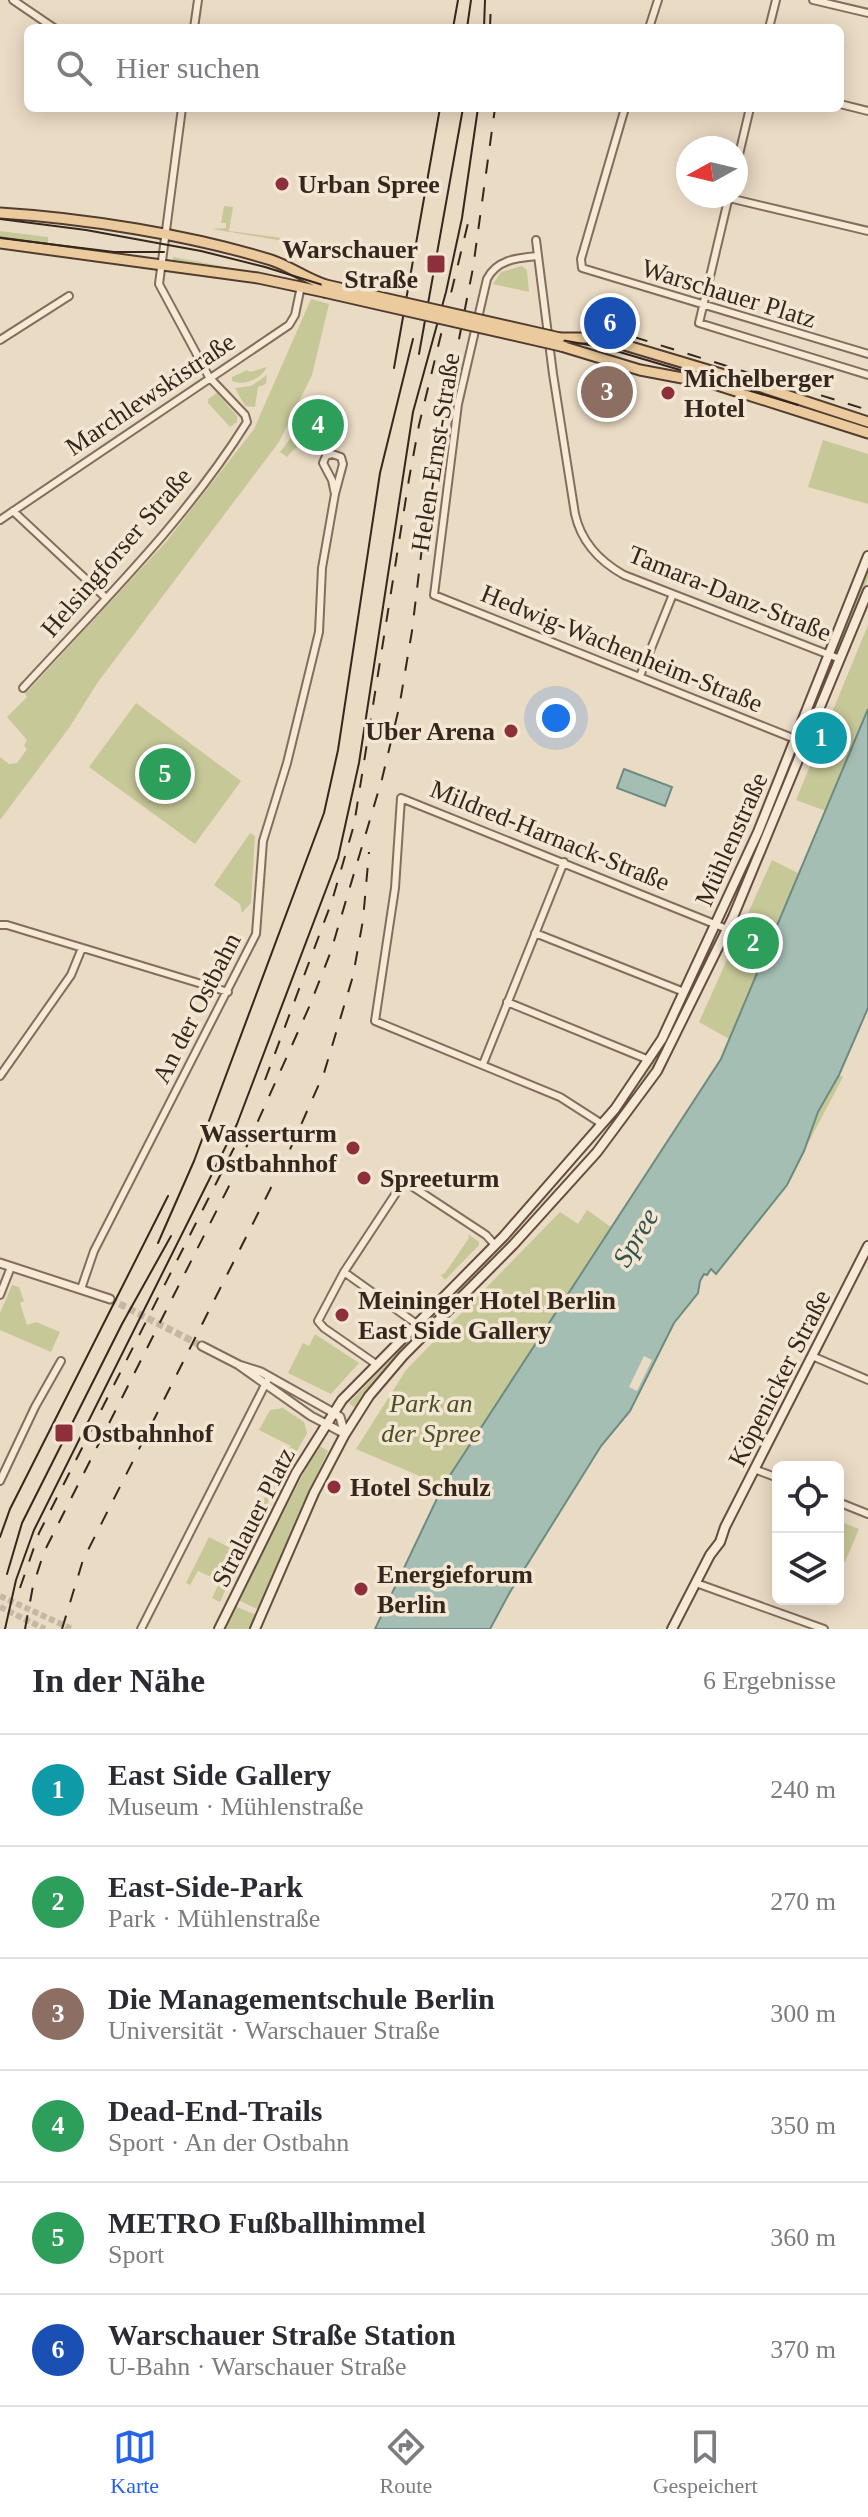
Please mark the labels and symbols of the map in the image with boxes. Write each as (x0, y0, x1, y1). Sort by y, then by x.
north arrow (676, 136, 748, 208)
place label: Urban Spree (298, 170, 440, 199)
marker: Urban Spree (273, 175, 291, 193)
place label: Warschauer Straße (282, 235, 418, 294)
marker: Warschauer Straße (425, 253, 447, 275)
street label: Warschauer Platz (638, 253, 819, 334)
pin: 6 (584, 293, 636, 353)
street label: Marchlewskistraße (60, 327, 240, 462)
street label: Helen-Ernst-Straße (405, 351, 466, 553)
pin: 3 (581, 362, 633, 422)
place label: Michelberger Hotel (684, 364, 834, 423)
marker: Michelberger Hotel (659, 384, 677, 402)
pin: 4 (292, 395, 344, 455)
street label: Helsingforser Straße (35, 462, 198, 643)
street label: Tamara-Danz-Straße (624, 540, 835, 647)
street label: Hedwig-Wachenheim-Straße (477, 579, 767, 718)
your location (536, 698, 576, 738)
pin: 1 (795, 708, 847, 768)
place label: Uber Arena (365, 717, 495, 746)
marker: Uber Arena (502, 722, 520, 740)
pin: 5 (139, 744, 191, 804)
street label: Mühlenstraße (689, 768, 774, 910)
street label: Mildred-Harnack-Straße (426, 774, 674, 897)
pin: 2 (727, 913, 779, 973)
street label: An der Ostbahn (146, 928, 247, 1088)
place label: Wasserturm Ostbahnhof (200, 1119, 337, 1178)
marker: Wasserturm Ostbahnhof (344, 1139, 362, 1157)
place label: Spreeturm (380, 1164, 500, 1193)
marker: Spreeturm (355, 1169, 373, 1187)
water label: Spree (606, 1202, 665, 1272)
street label: Köpenicker Straße (722, 1285, 836, 1471)
place label: Meininger Hotel Berlin East Side Gallery (358, 1286, 617, 1345)
marker: Meininger Hotel Berlin East Side Gallery (333, 1306, 351, 1324)
park label: Park an der Spree (381, 1389, 481, 1448)
place label: Ostbahnhof (82, 1419, 214, 1448)
marker: Ostbahnhof (53, 1422, 75, 1444)
street label: Stralauer Platz (206, 1443, 301, 1592)
place label: Hotel Schulz (350, 1473, 491, 1502)
marker: Hotel Schulz (325, 1478, 343, 1496)
place label: Energieforum Berlin (377, 1560, 533, 1619)
marker: Energieforum Berlin (352, 1580, 370, 1598)

